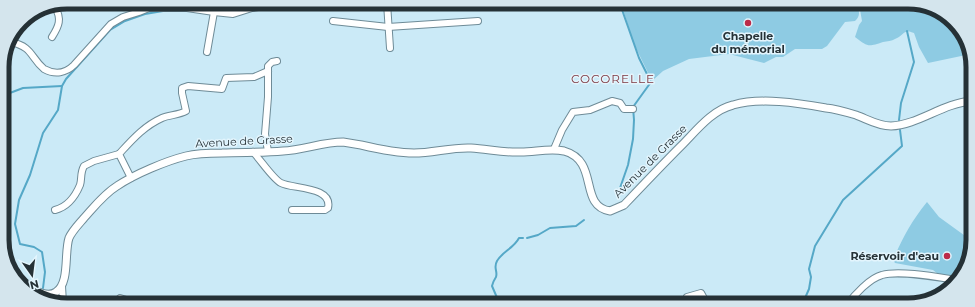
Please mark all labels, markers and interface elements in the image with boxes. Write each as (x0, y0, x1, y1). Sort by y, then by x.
marker: Chapelle du mémorial (743, 18, 753, 28)
place label: Chapelle du mémorial (711, 29, 785, 56)
district label: COCORELLE (571, 71, 655, 86)
street label: Avenue de Grasse (611, 121, 690, 200)
street label: Avenue de Grasse (195, 131, 294, 151)
place label: Réservoir d'eau (850, 249, 939, 263)
marker: Réservoir d'eau (942, 251, 952, 261)
north arrow (12, 255, 52, 295)
text: N (28, 277, 40, 293)

